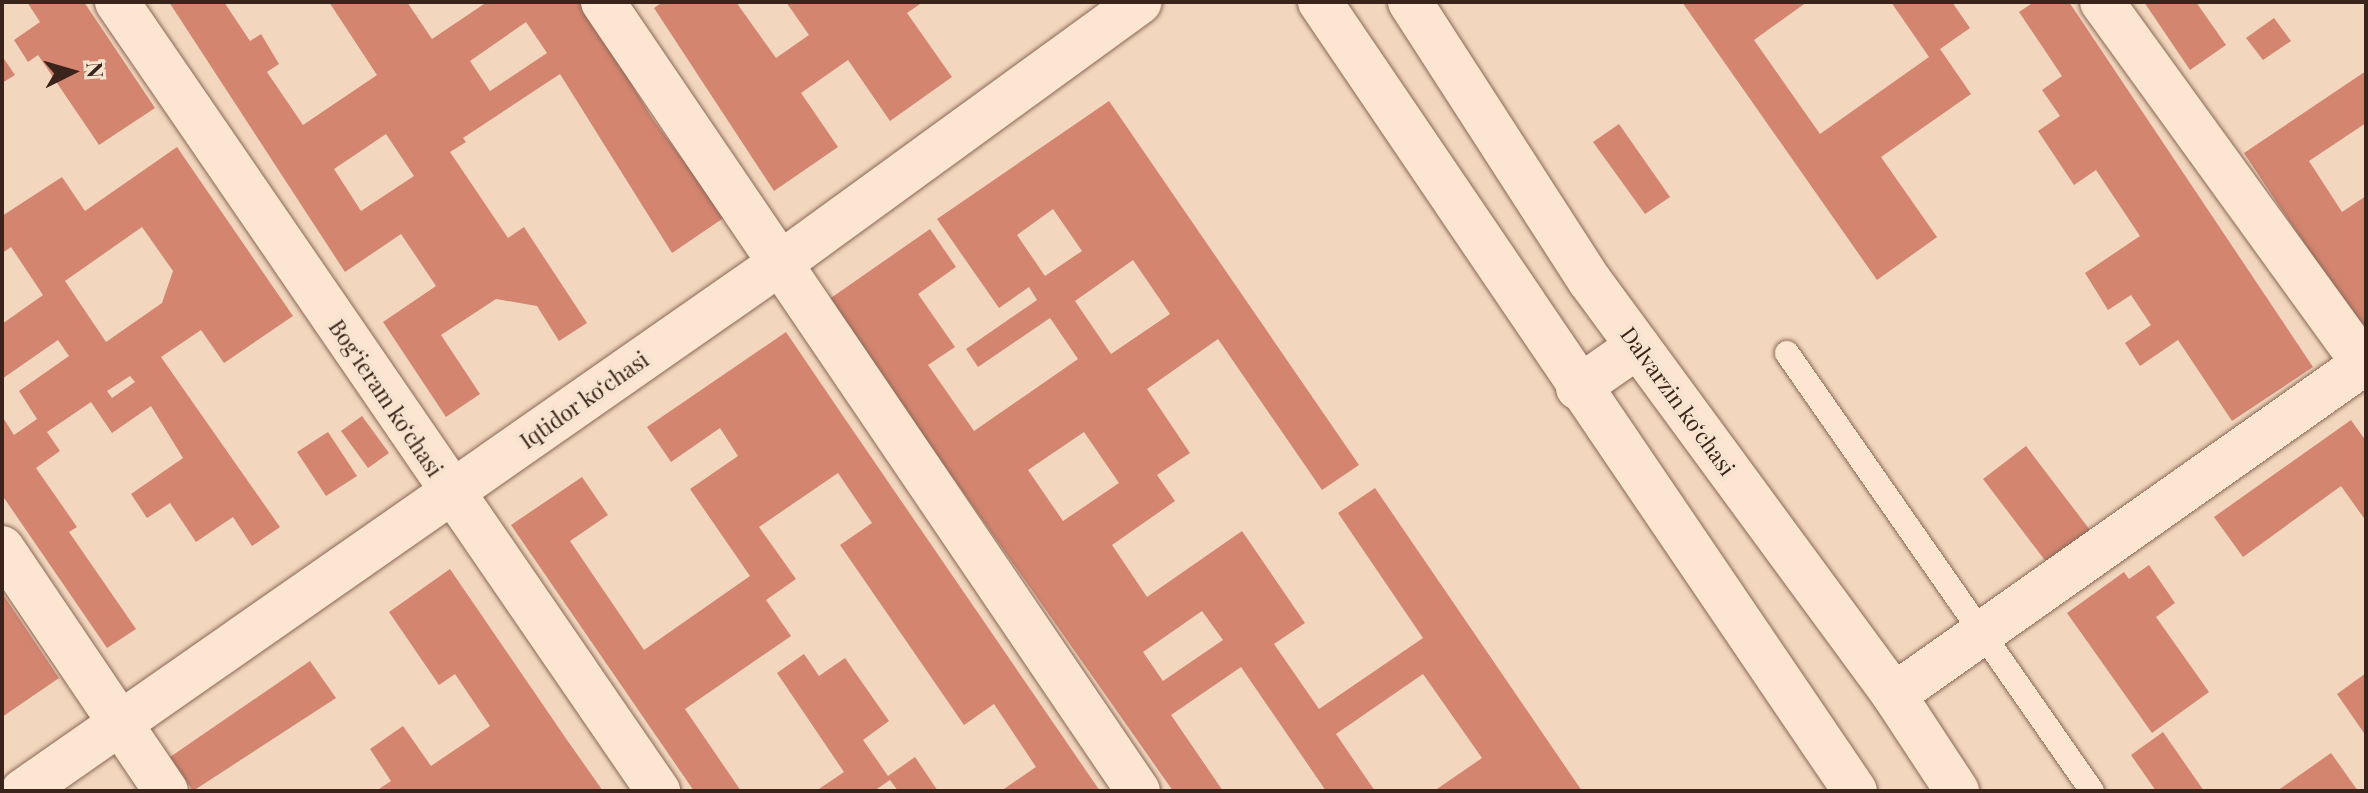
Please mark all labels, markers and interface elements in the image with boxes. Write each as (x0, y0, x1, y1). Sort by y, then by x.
north arrow (32, 32, 112, 112)
text: N (80, 61, 112, 79)
street label: Bogʻieram koʻchasi (323, 314, 449, 482)
street label: Dalvarzin koʻchasi (1615, 321, 1741, 481)
street label: Iqtidor koʻchasi (514, 346, 654, 454)

